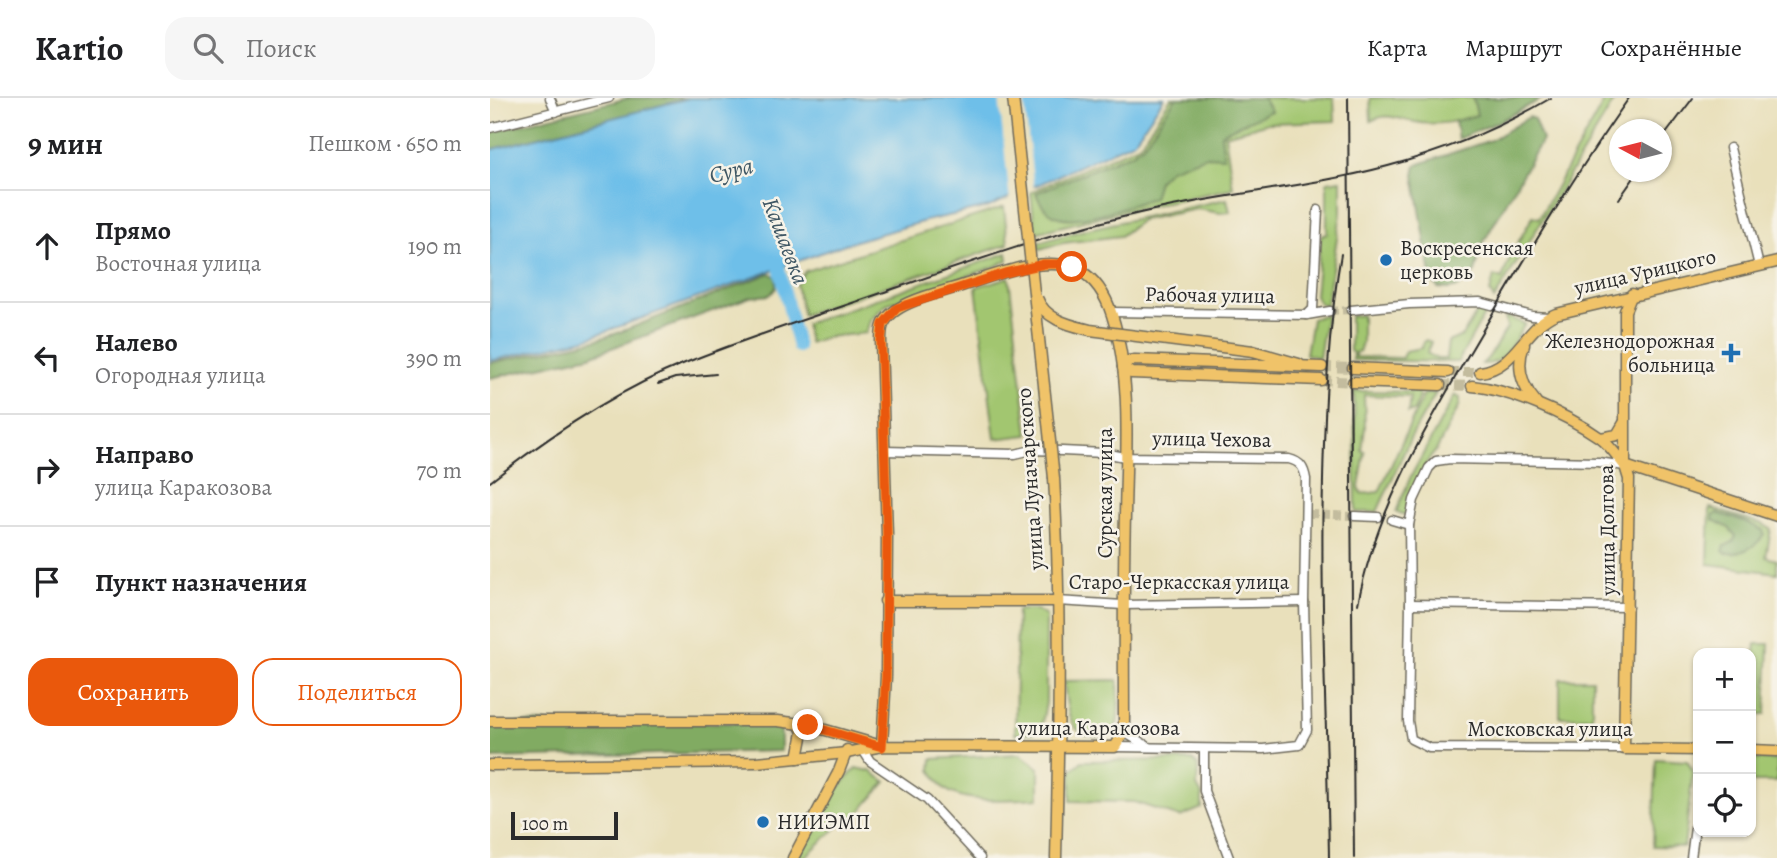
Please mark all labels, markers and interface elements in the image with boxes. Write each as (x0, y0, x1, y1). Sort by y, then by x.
search box (165, 17, 655, 80)
text: Kartio (35, 26, 123, 71)
icon: search (189, 29, 227, 67)
text: Поиск (245, 31, 317, 66)
text: Карта (1367, 32, 1427, 64)
text: Маршрут (1465, 32, 1563, 64)
text: Сохранённые (1601, 32, 1742, 64)
north arrow (1609, 119, 1672, 182)
text: 9 мин (28, 124, 103, 164)
text: Пешком · 650 m (308, 128, 462, 159)
water label: Сура (706, 150, 757, 191)
water label: Кашаевка (755, 193, 816, 289)
text: Прямо (95, 213, 171, 248)
icon: ahead (28, 227, 66, 265)
text: 190 m (408, 231, 462, 262)
place label: Воскресенская церковь (1400, 234, 1534, 286)
street label: улица Урицкого (1570, 242, 1719, 302)
text: Восточная улица (95, 248, 261, 279)
route start (1056, 251, 1087, 282)
marker: Воскресенская церковь (1378, 252, 1394, 268)
street label: Рабочая улица (1145, 280, 1276, 310)
text: Налево (95, 325, 178, 360)
place label: Железнодорожная больница (1545, 327, 1715, 379)
icon: left (28, 339, 66, 377)
text: 390 m (406, 343, 462, 374)
marker: Железнодорожная больница (1721, 343, 1741, 363)
text: Огородная улица (95, 360, 266, 391)
street label: улица Луначарского (1010, 387, 1050, 572)
street label: улица Чехова (1151, 424, 1272, 454)
street label: Сурская улица (1091, 427, 1119, 558)
text: Направо (95, 437, 194, 472)
icon: right (28, 451, 66, 489)
text: 70 m (416, 455, 462, 486)
street label: улица Долгова (1592, 464, 1622, 597)
text: улица Каракозова (95, 472, 272, 503)
icon: arrive (28, 563, 66, 601)
text: Пункт назначения (95, 565, 307, 600)
street label: Старо-Черкасская улица (1069, 568, 1290, 596)
map controls (1693, 648, 1756, 837)
button: + (1693, 648, 1756, 711)
button: Сохранить (28, 658, 238, 726)
button: Поделиться (252, 658, 462, 726)
route end (792, 709, 823, 740)
button: − (1693, 711, 1756, 774)
street label: улица Каракозова (1017, 714, 1180, 742)
street label: Московская улица (1467, 715, 1633, 743)
button: locate (1693, 774, 1756, 837)
place label: НИИЭМП (777, 808, 870, 836)
scale bar (511, 809, 618, 841)
text: 100 m (522, 811, 568, 837)
marker: НИИЭМП (755, 814, 771, 830)

